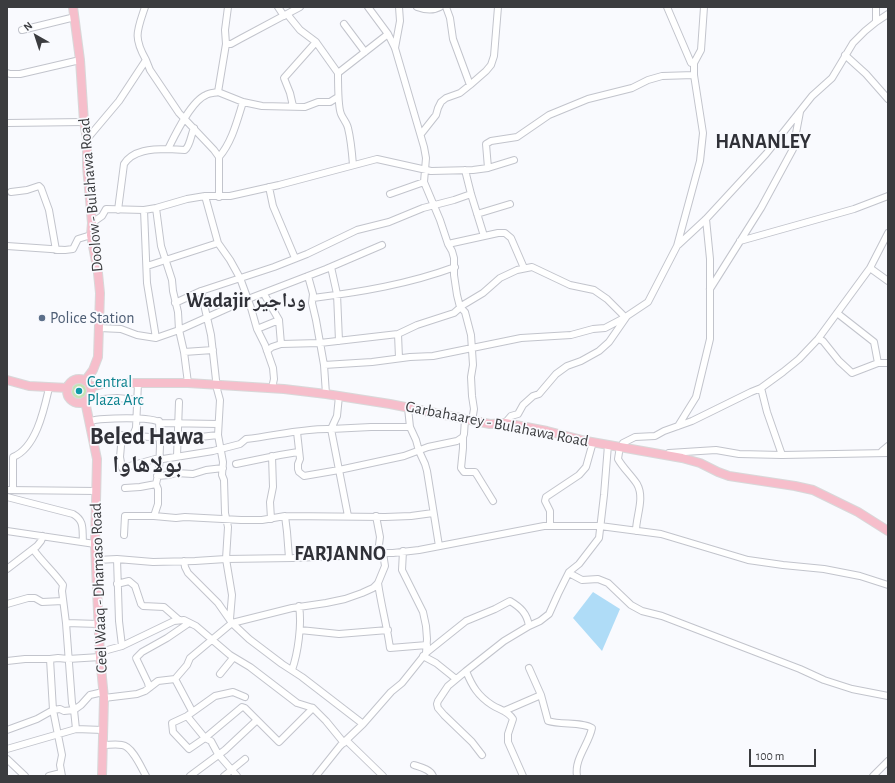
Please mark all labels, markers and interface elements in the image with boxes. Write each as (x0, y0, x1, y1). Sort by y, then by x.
north arrow (16, 16, 56, 56)
text: N (22, 20, 35, 33)
street label: Doolow - Bulahawa Road (75, 117, 107, 273)
district label: HANANLEY (711, 130, 815, 154)
district label: Wadajir وداجير (186, 289, 306, 313)
place label: Police Station (50, 308, 134, 328)
marker: Police Station (37, 313, 47, 323)
place label: Central Plaza Arc (87, 372, 144, 410)
marker: Central Plaza Arc (74, 386, 84, 396)
street label: Garbahaarey - Bulahawa Road (404, 397, 590, 451)
district label: Beled Hawa بولاهاوا (90, 423, 204, 479)
street label: Ceel Waaq - Dhamaso Road (86, 503, 112, 673)
district label: FARJANNO (290, 542, 390, 566)
scale bar (751, 741, 818, 767)
text: 100 m (756, 750, 784, 762)

